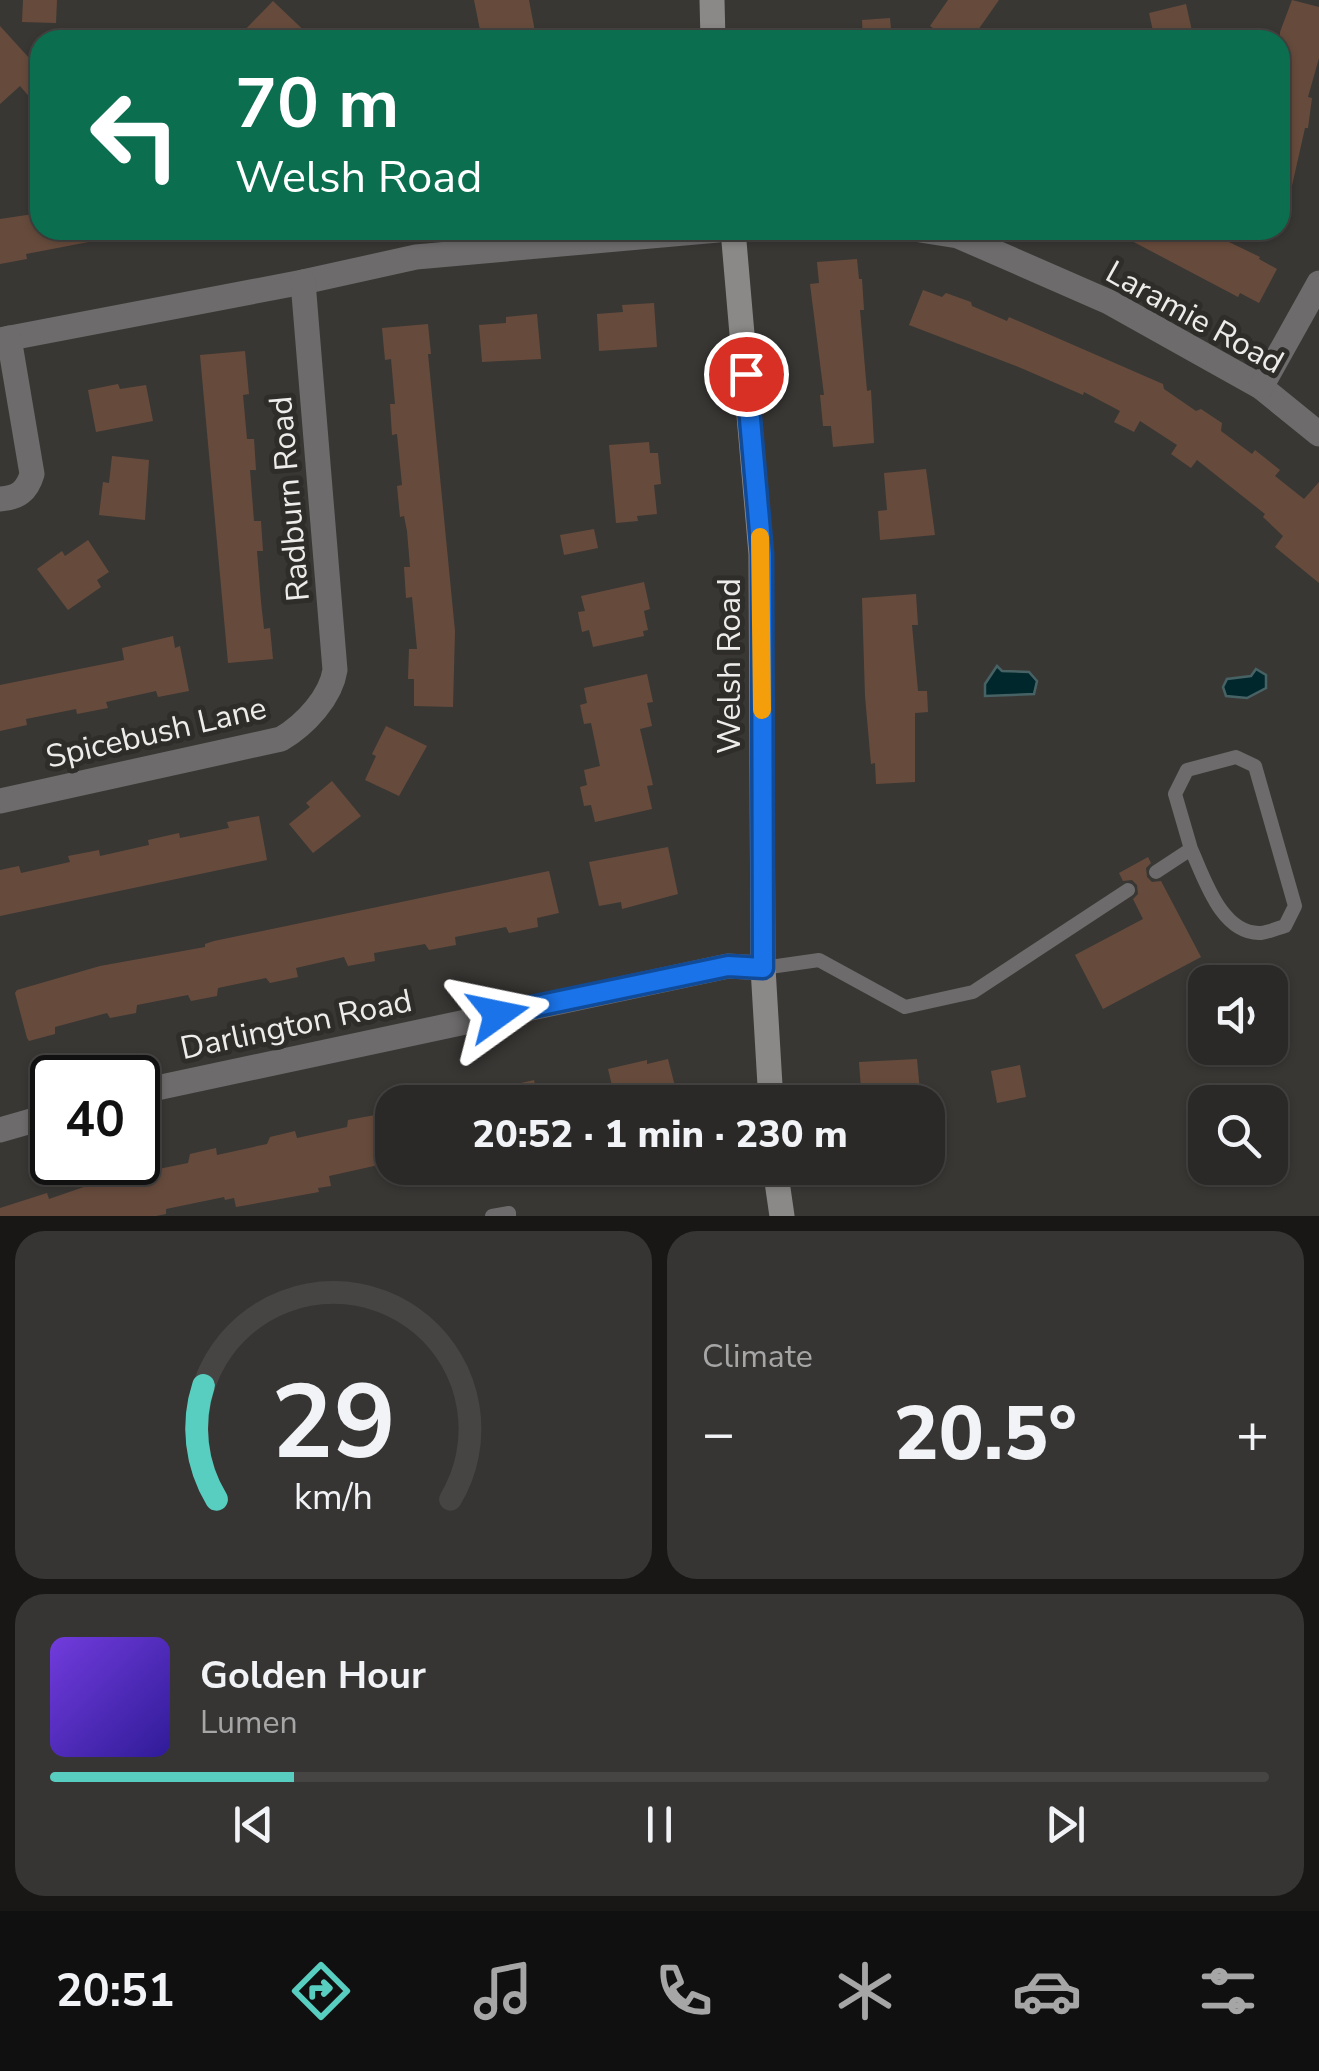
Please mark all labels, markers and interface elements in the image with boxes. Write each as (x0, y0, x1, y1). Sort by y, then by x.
text: 70 m (235, 56, 399, 152)
icon: left (70, 70, 200, 200)
text: Welsh Road (235, 147, 482, 208)
street label: Laramie Road (1098, 251, 1291, 384)
pin (704, 332, 789, 417)
icon: arrive (719, 347, 774, 402)
street label: Radburn Road (259, 395, 320, 603)
street label: Welsh Road (708, 578, 751, 754)
street label: Spicebush Lane (42, 686, 271, 779)
position arrow (446, 962, 550, 1066)
map controls (1188, 965, 1288, 1185)
button: sound (1188, 965, 1288, 1065)
street label: Darlington Road (176, 979, 416, 1070)
speed limit sign: 40 (30, 1055, 160, 1185)
button: search (1188, 1085, 1288, 1185)
text: 20:52 · 1 min · 230 m (472, 1109, 848, 1160)
text: Climate (702, 1335, 813, 1378)
text: 29 (271, 1352, 396, 1494)
text: 20.5° (894, 1383, 1077, 1485)
text: − (702, 1396, 735, 1471)
text: + (1236, 1396, 1269, 1471)
text: km/h (294, 1473, 373, 1522)
text: Golden Hour (200, 1650, 426, 1701)
text: Lumen (200, 1701, 298, 1744)
icon: previous (226, 1797, 281, 1852)
icon: pause (632, 1797, 687, 1852)
icon: next (1038, 1797, 1093, 1852)
icon: directions (286, 1956, 356, 2026)
icon: music (468, 1956, 538, 2026)
icon: phone (649, 1956, 719, 2026)
icon: climate (830, 1956, 900, 2026)
icon: car (1012, 1956, 1082, 2026)
icon: filters (1193, 1956, 1263, 2026)
text: 20:51 (56, 1961, 175, 2022)

